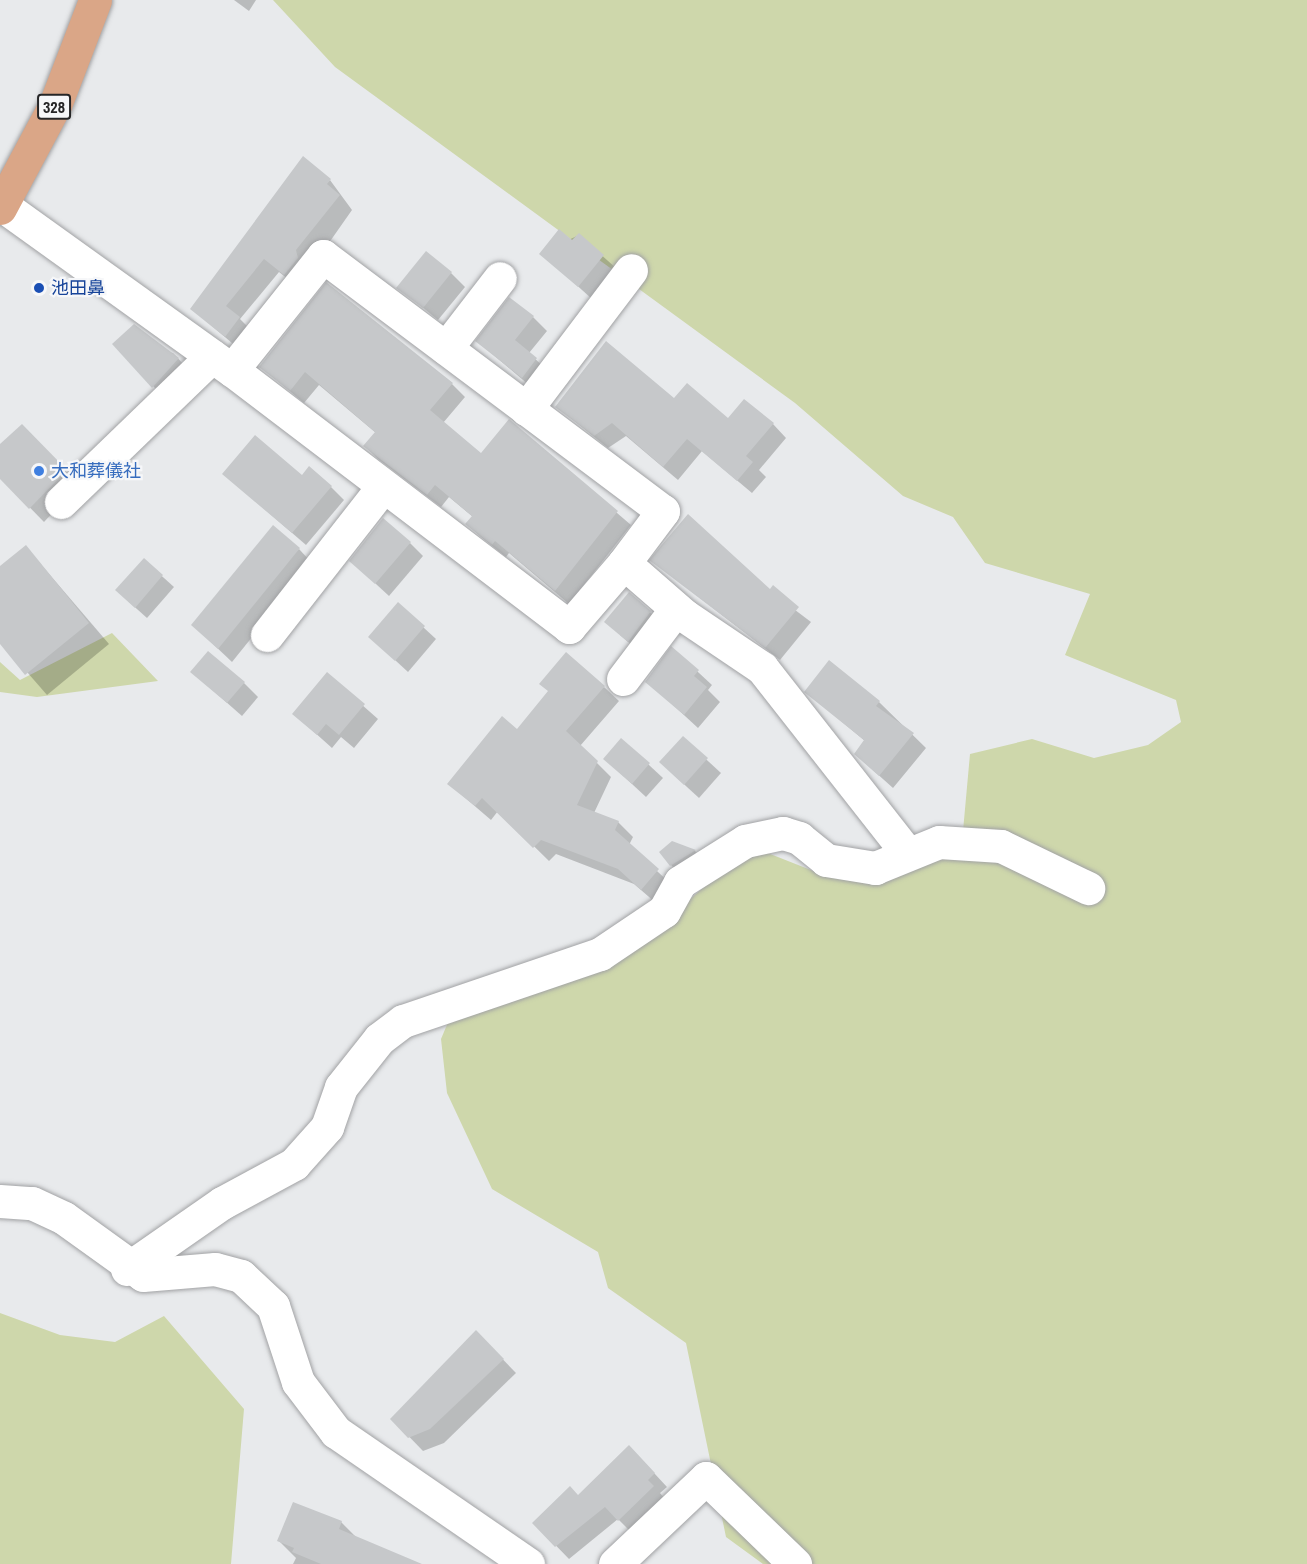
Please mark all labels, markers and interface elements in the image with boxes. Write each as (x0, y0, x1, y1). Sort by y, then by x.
road number: 328 (36, 94, 72, 120)
place label: 池田鼻 (51, 277, 105, 299)
marker: 池田鼻 (32, 281, 46, 295)
place label: 大和葬儀社 (51, 460, 141, 482)
marker: 大和葬儀社 (32, 464, 46, 478)

